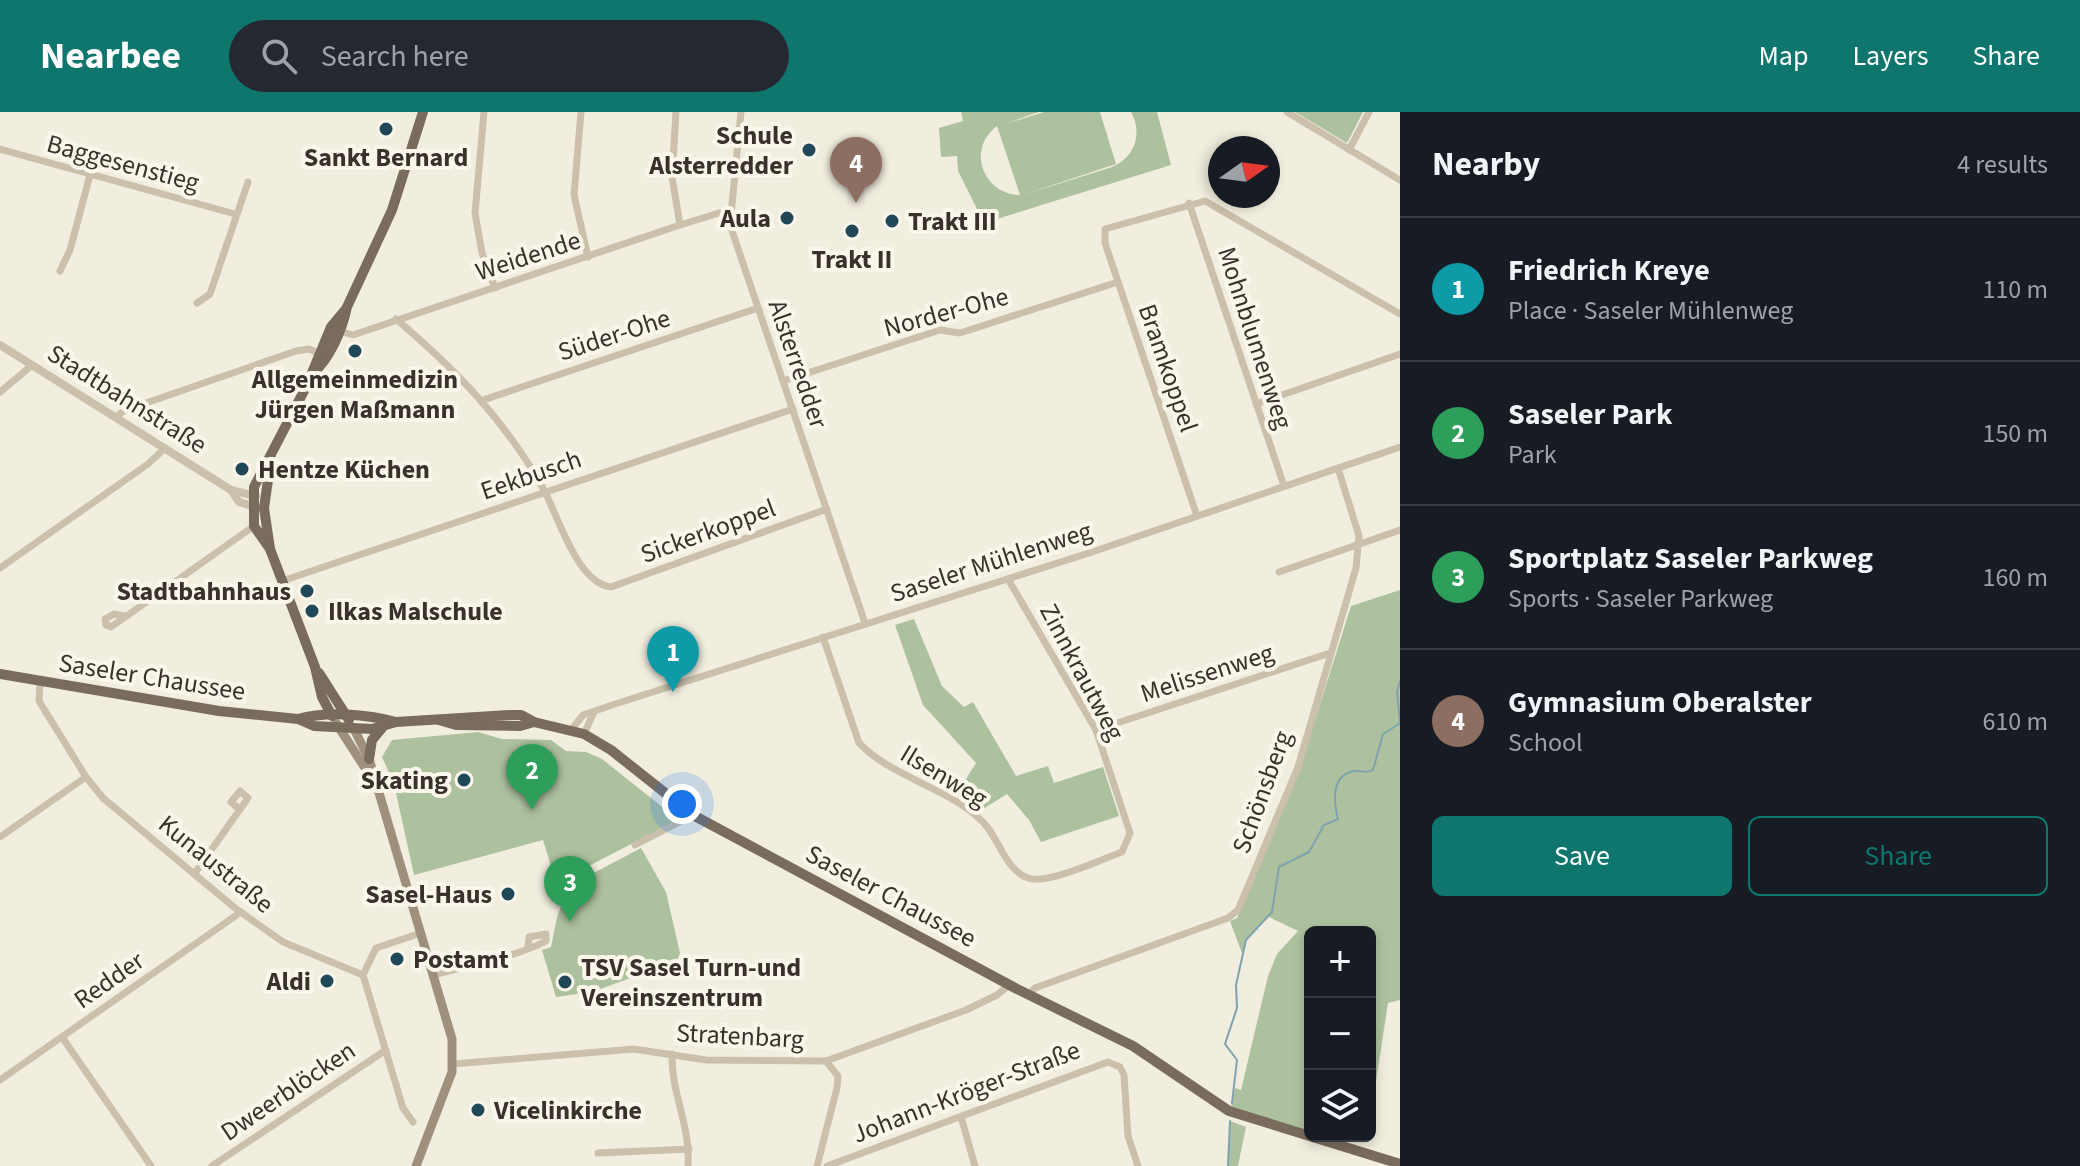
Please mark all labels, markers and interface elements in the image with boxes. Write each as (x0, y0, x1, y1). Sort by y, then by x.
search box (229, 20, 789, 92)
text: Nearbee (40, 29, 181, 83)
icon: search (257, 34, 301, 78)
text: Search here (321, 35, 469, 78)
text: Map (1758, 36, 1808, 76)
text: Layers (1852, 36, 1928, 76)
text: Share (1972, 36, 2040, 76)
place label: Schule Alsterredder (648, 117, 794, 184)
marker: Sankt Bernard (377, 120, 395, 138)
street label: Baggesenstieg (43, 125, 203, 201)
north arrow (1208, 136, 1280, 208)
pin: 4 (830, 137, 882, 203)
place label: Sankt Bernard (304, 139, 468, 176)
text: Nearby (1432, 140, 1540, 189)
marker: Schule Alsterredder (800, 141, 818, 159)
text: 4 results (1957, 146, 2048, 183)
place label: Aula (719, 200, 771, 237)
place label: Trakt III (908, 203, 997, 240)
marker: Aula (778, 209, 796, 227)
marker: Trakt III (883, 212, 901, 230)
street label: Weidende (471, 222, 585, 290)
marker: Trakt II (843, 222, 861, 240)
place label: Trakt II (812, 241, 892, 278)
street label: Mohnblumenweg (1208, 242, 1302, 434)
text: Friedrich Kreye (1508, 249, 1710, 292)
text: 1 (1451, 271, 1465, 308)
text: 110 m (1982, 271, 2048, 308)
street label: Norder-Ohe (879, 278, 1013, 346)
text: Place · Saseler Mühlenweg (1508, 292, 1793, 329)
street label: Alsterredder (759, 295, 838, 434)
street label: Süder-Ohe (553, 299, 675, 371)
street label: Bramkoppel (1129, 299, 1207, 437)
street label: Stadtbahnstraße (40, 335, 214, 463)
marker: Allgemeinmedizin Jürgen Maßmann (346, 342, 364, 360)
place label: Allgemeinmedizin Jürgen Maßmann (251, 361, 458, 428)
text: Saseler Park (1508, 393, 1672, 436)
text: 2 (1451, 415, 1465, 452)
text: 150 m (1982, 415, 2048, 452)
text: Park (1508, 436, 1557, 473)
street label: Eekbusch (476, 440, 586, 510)
place label: Hentze Küchen (258, 451, 430, 488)
marker: Hentze Küchen (233, 460, 251, 478)
street label: Sickerkoppel (635, 489, 781, 573)
street label: Saseler Mühlenweg (886, 512, 1096, 612)
text: Sportplatz Saseler Parkweg (1508, 537, 1873, 580)
text: 3 (1451, 559, 1465, 596)
text: 160 m (1982, 559, 2048, 596)
place label: Stadtbahnhaus (116, 573, 291, 610)
text: Sports · Saseler Parkweg (1508, 580, 1773, 617)
marker: Stadtbahnhaus (298, 582, 316, 600)
place label: Ilkas Malschule (328, 593, 503, 630)
street label: Zinnkrautweg (1030, 597, 1134, 747)
marker: Ilkas Malschule (303, 602, 321, 620)
pin: 1 (647, 626, 699, 692)
street label: Melissenweg (1136, 634, 1278, 712)
street label: Saseler Chaussee (56, 644, 248, 710)
text: Gymnasium Oberalster (1508, 681, 1812, 724)
text: 4 (1451, 703, 1465, 740)
text: 610 m (1982, 703, 2048, 740)
text: School (1508, 724, 1583, 761)
street label: Schönsberg (1223, 725, 1301, 859)
street label: Ilsenweg (893, 735, 995, 817)
pin: 2 (506, 744, 558, 810)
place label: Skating (360, 762, 448, 799)
marker: Skating (455, 771, 473, 789)
your location (662, 784, 702, 824)
street label: Kunaustraße (150, 806, 282, 922)
button: Save (1432, 816, 1732, 896)
button: Share (1748, 816, 2048, 896)
street label: Saseler Chaussee (799, 835, 983, 957)
pin: 3 (544, 856, 596, 922)
place label: Sasel-Haus (365, 876, 492, 913)
marker: Sasel-Haus (499, 885, 517, 903)
map controls (1304, 926, 1376, 1142)
button: + (1304, 926, 1376, 998)
place label: Postamt (413, 941, 509, 978)
street label: Redder (66, 942, 152, 1018)
place label: TSV Sasel Turn-und Vereinszentrum (580, 949, 801, 1016)
marker: Postamt (388, 950, 406, 968)
place label: Aldi (266, 963, 311, 1000)
marker: Aldi (318, 972, 336, 990)
marker: TSV Sasel Turn-und Vereinszentrum (556, 973, 574, 991)
button: − (1304, 998, 1376, 1070)
street label: Stratenbarg (675, 1014, 805, 1058)
street label: Johann-Kröger-Straße (847, 1031, 1085, 1153)
street label: Dweerblöcken (213, 1032, 363, 1150)
button: layers (1304, 1070, 1376, 1142)
place label: Vicelinkirche (493, 1092, 642, 1129)
marker: Vicelinkirche (469, 1101, 487, 1119)

